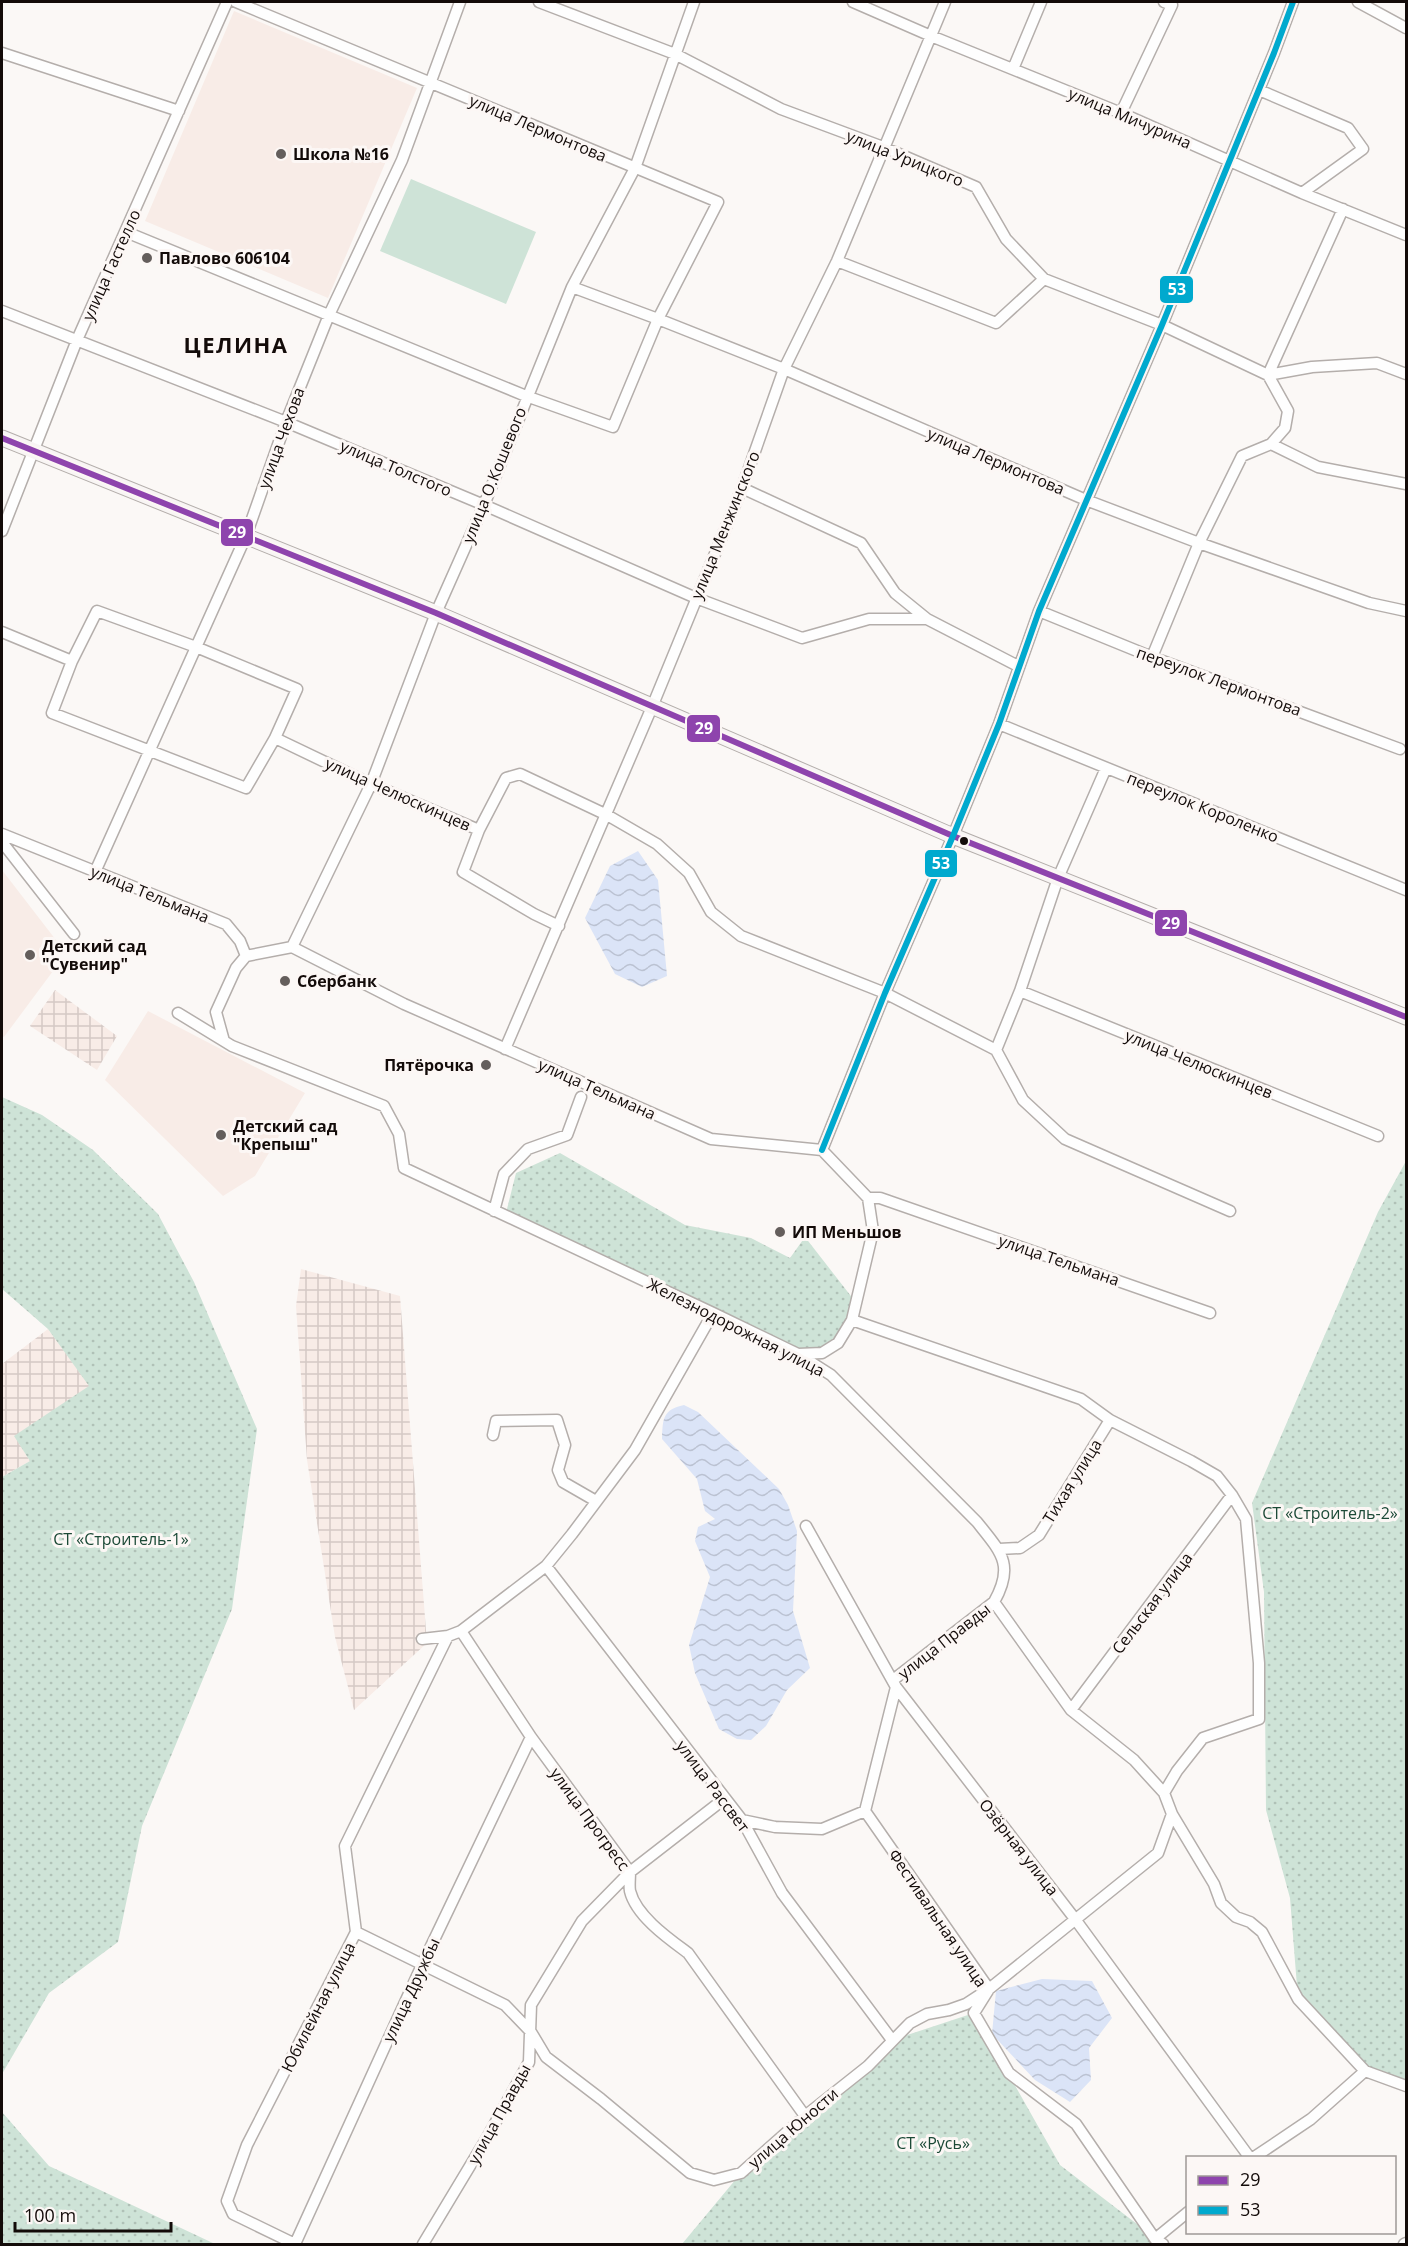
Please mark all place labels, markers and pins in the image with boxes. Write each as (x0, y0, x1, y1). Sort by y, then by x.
place label: Школа №16 (293, 143, 389, 165)
marker: Школа №16 (274, 147, 288, 161)
place label: Павлово 606104 (159, 247, 290, 269)
marker: Павлово 606104 (140, 251, 154, 265)
unlabelled marker (958, 835, 970, 847)
place label: Детский сад "Сувенир" (42, 935, 147, 975)
marker: Детский сад "Сувенир" (23, 948, 37, 962)
place label: Сбербанк (297, 970, 377, 992)
marker: Сбербанк (278, 974, 292, 988)
place label: Пятёрочка (384, 1054, 474, 1076)
marker: Пятёрочка (479, 1058, 493, 1072)
place label: Детский сад "Крепыш" (233, 1115, 338, 1155)
marker: Детский сад "Крепыш" (214, 1128, 228, 1142)
place label: ИП Меньшов (792, 1221, 902, 1243)
marker: ИП Меньшов (773, 1225, 787, 1239)

